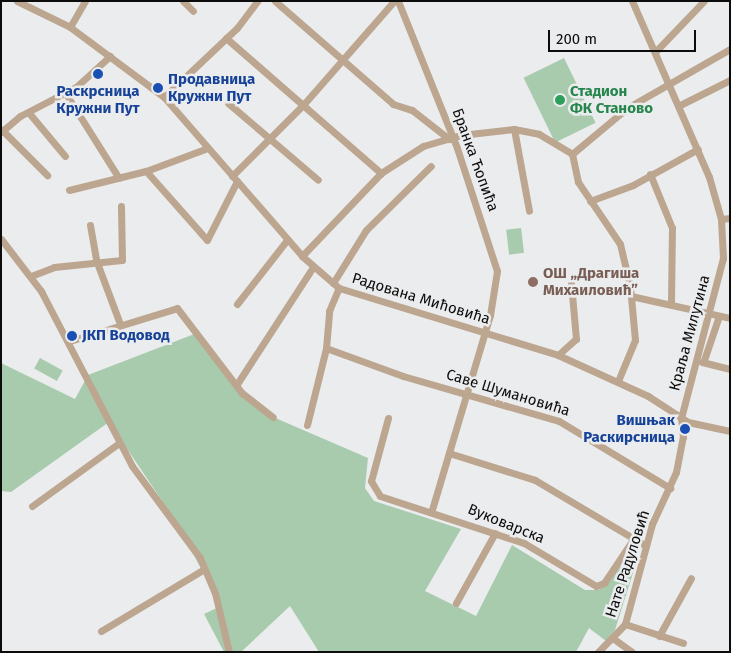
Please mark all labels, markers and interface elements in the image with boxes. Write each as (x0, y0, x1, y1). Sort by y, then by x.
scale bar (551, 20, 698, 52)
text: 200 m (556, 30, 597, 48)
marker: Раскрсница Кружни Пут (92, 68, 104, 80)
place label: Продавница Кружни Пут (168, 70, 255, 105)
place label: Раскрсница Кружни Пут (56, 82, 140, 117)
marker: Продавница Кружни Пут (152, 82, 164, 94)
place label: Стадион ФК Станово (570, 82, 653, 117)
marker: Стадион ФК Станово (554, 94, 566, 106)
street label: Бранка Ћопића (448, 106, 502, 214)
place label: ОШ „Драгиша Михаиловић” (543, 264, 639, 299)
street label: Радована Мићовића (350, 269, 492, 329)
street label: Краља Милутина (666, 273, 714, 393)
marker: ОШ „Драгиша Михаиловић” (527, 276, 539, 288)
place label: ЈКП Водовод (82, 327, 170, 345)
marker: ЈКП Водовод (66, 330, 78, 342)
street label: Саве Шумановића (444, 366, 572, 420)
place label: Вишњак Раскирсница (583, 411, 675, 446)
marker: Вишњак Раскирсница (679, 423, 691, 435)
street label: Вуковарска (465, 500, 547, 548)
street label: Нате Радуловић (602, 508, 654, 620)

